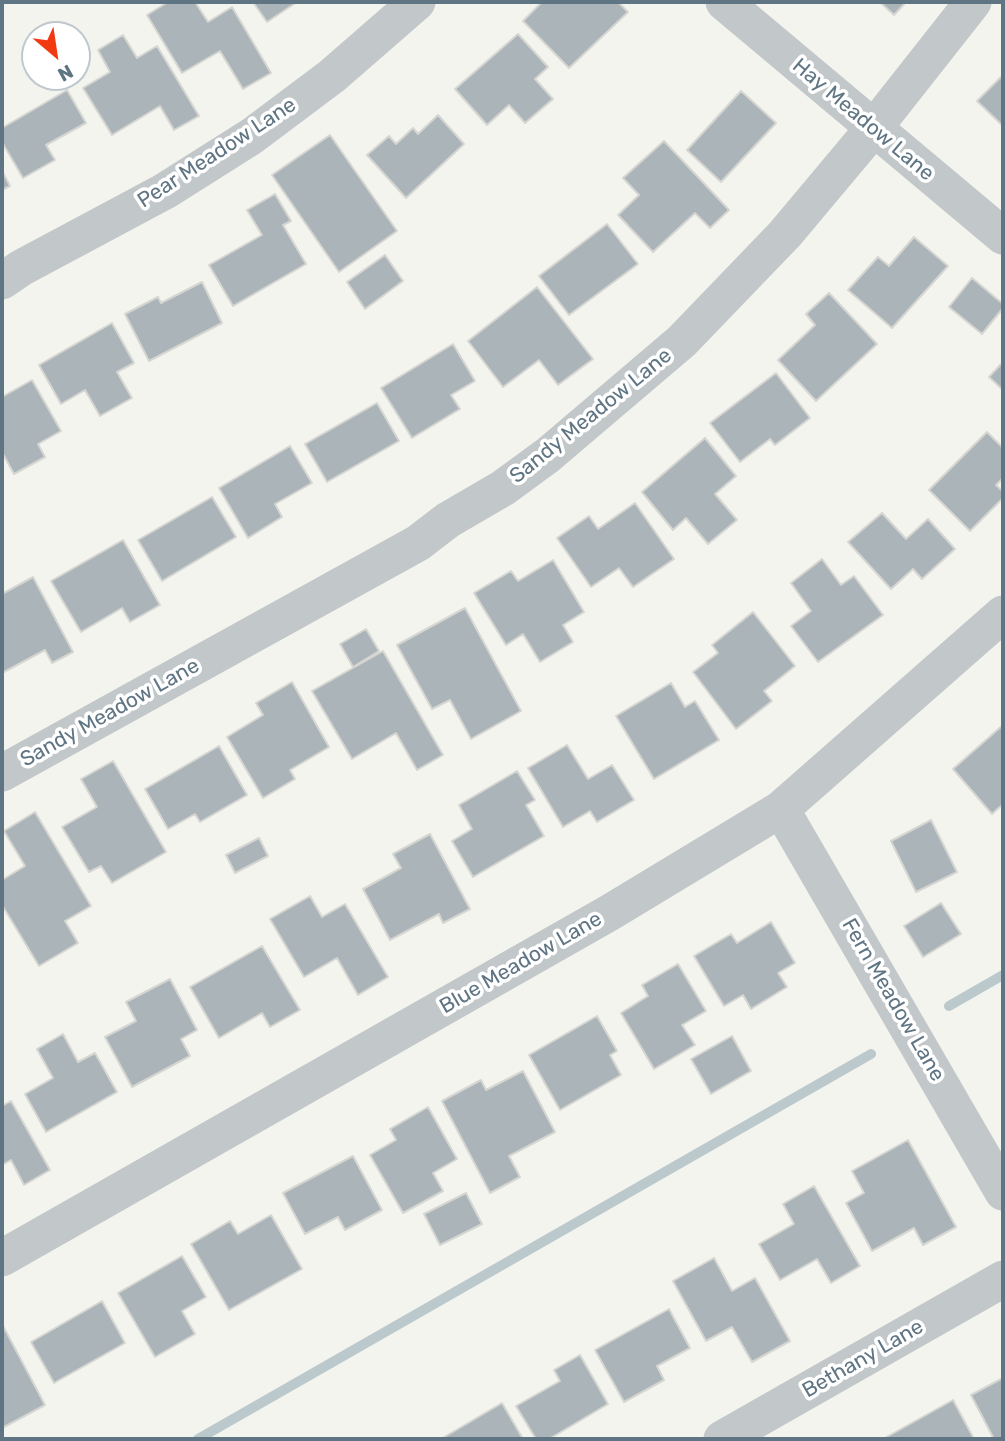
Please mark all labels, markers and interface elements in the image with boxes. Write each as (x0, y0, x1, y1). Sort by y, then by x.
north arrow (21, 21, 91, 91)
street label: Hay Meadow Lane (787, 53, 939, 187)
text: N (54, 60, 77, 86)
street label: Pear Meadow Lane (133, 92, 301, 214)
street label: Sandy Meadow Lane (505, 343, 677, 489)
street label: Sandy Meadow Lane (16, 653, 204, 773)
street label: Blue Meadow Lane (436, 906, 606, 1020)
street label: Fern Meadow Lane (836, 914, 950, 1086)
street label: Bethany Lane (798, 1314, 928, 1404)

